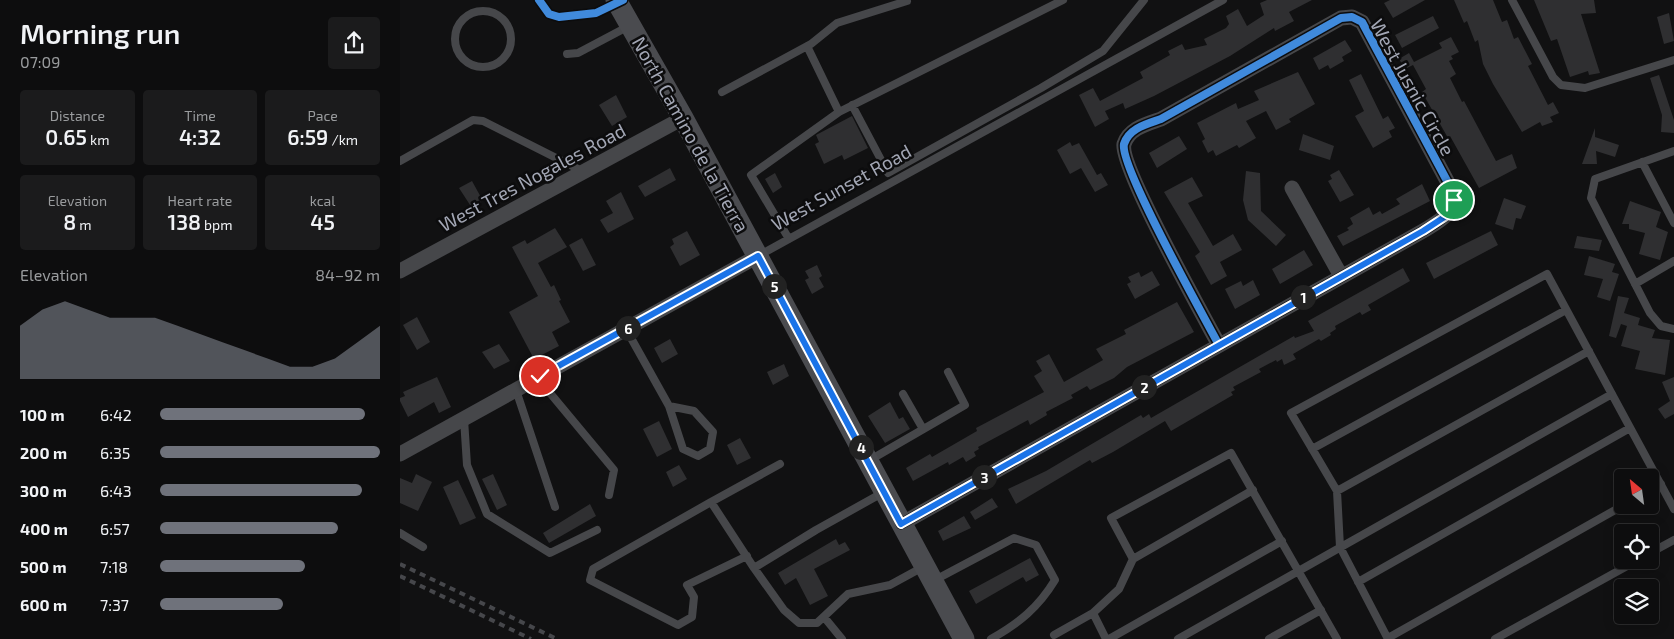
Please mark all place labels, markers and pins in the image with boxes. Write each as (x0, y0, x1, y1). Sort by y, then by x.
pin (1433, 179, 1475, 221)
pin: 5 (762, 274, 786, 298)
pin: 1 (1290, 284, 1316, 310)
pin: 6 (616, 316, 640, 340)
pin (519, 355, 561, 397)
pin: 2 (1132, 374, 1156, 400)
pin: 4 (848, 434, 874, 460)
pin: 3 (972, 464, 996, 490)

